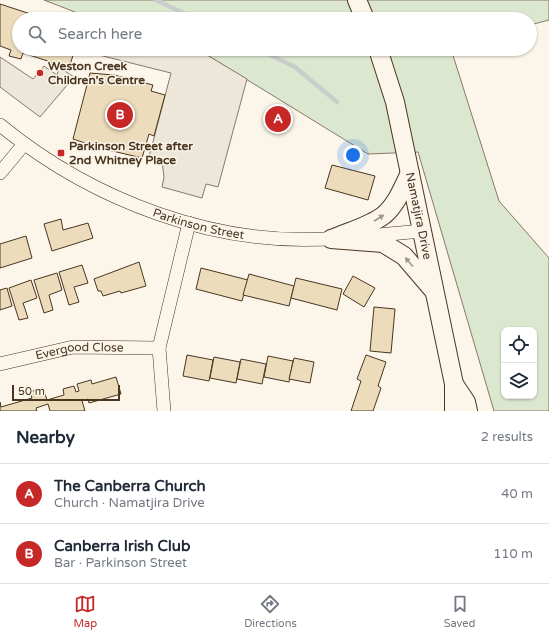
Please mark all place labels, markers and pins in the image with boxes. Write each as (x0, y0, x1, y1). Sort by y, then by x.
place label: Weston Creek Children’s Centre (48, 59, 145, 87)
marker: Weston Creek Children’s Centre (35, 68, 45, 78)
pin: B (107, 100, 133, 130)
pin: A (265, 104, 291, 134)
place label: Parkinson Street after 2nd Whitney Place (69, 139, 193, 168)
marker: Parkinson Street after 2nd Whitney Place (56, 148, 66, 158)

